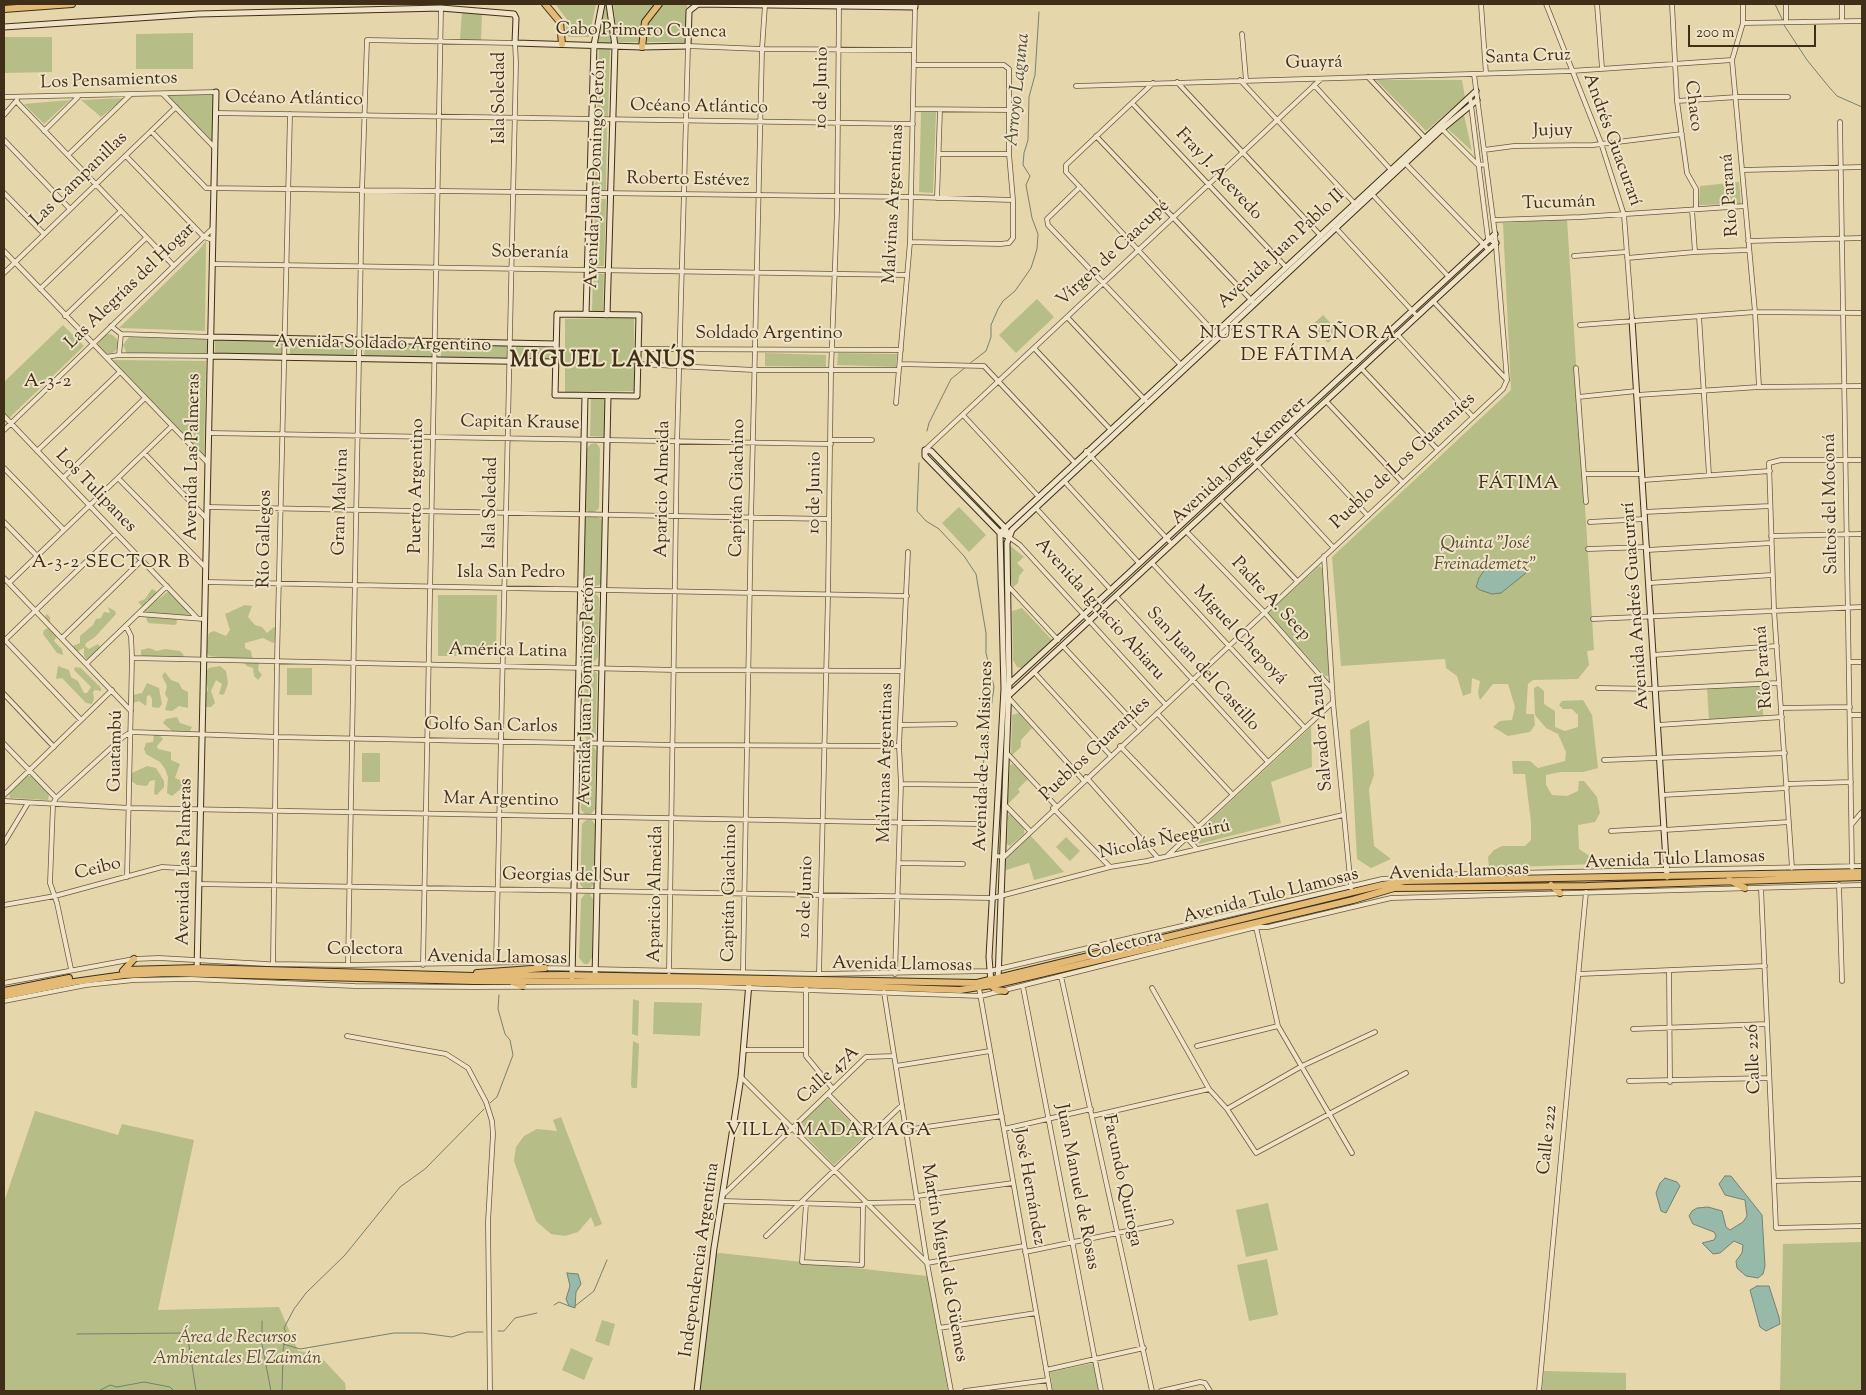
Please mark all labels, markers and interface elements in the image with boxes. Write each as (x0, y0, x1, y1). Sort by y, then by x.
scale bar (1691, 15, 1818, 47)
street label: Cabo Primero Cuenca (555, 20, 727, 44)
text: 200 m (1696, 23, 1735, 44)
water label: Arroyo Laguna (1002, 32, 1036, 148)
street label: Santa Cruz (1485, 46, 1571, 70)
street label: 10 de Junio (811, 47, 835, 129)
street label: Isla Soledad (490, 52, 512, 144)
street label: Guayrá (1285, 53, 1343, 75)
street label: Avenida Juan Domingo Perón (582, 59, 612, 289)
street label: Los Pensamientos (40, 69, 178, 95)
street label: Andrés Guacurarí (1577, 71, 1645, 209)
street label: Chaco (1678, 79, 1706, 133)
street label: Océano Atlántico (225, 88, 363, 112)
street label: Océano Atlántico (630, 96, 768, 120)
street label: Jujuy (1533, 121, 1573, 143)
street label: Malvinas Argentinas (880, 124, 910, 284)
street label: Fray J. Acevedo (1170, 124, 1266, 226)
street label: Las Campanillas (27, 128, 133, 232)
street label: Río Paraná (1717, 153, 1745, 237)
street label: Roberto Estévez (626, 169, 750, 193)
street label: Avenida Juan Pablo II (1214, 186, 1350, 314)
street label: Tucumán (1522, 192, 1596, 216)
street label: Vírgen de Caacupé (1053, 196, 1175, 312)
street label: Las Alegrías del Hogar (61, 219, 201, 355)
street label: Soberanía (491, 243, 569, 265)
street label: Soldado Argentino (695, 324, 843, 346)
district label: NUESTRA SEÑORA DE FÁTIMA (1198, 324, 1398, 368)
street label: Avenida Soldado Argentino (275, 332, 491, 358)
district label: MIGUEL LANÚS (508, 349, 698, 375)
district label: A-3-2 (23, 372, 73, 394)
street label: Avenida Las Palmeras (182, 373, 206, 541)
street label: Pueblo de Los Guaraníes (1327, 389, 1481, 535)
street label: Avenida Jorge Kemerer (1168, 394, 1312, 530)
street label: Capitán Krause (460, 412, 580, 436)
street label: Puerto Argentino (406, 418, 430, 554)
street label: Capitán Giachino (727, 419, 751, 557)
street label: Aparicio Almeida (652, 420, 676, 558)
street label: Saltos del Moconá (1820, 433, 1844, 575)
street label: Los Tulipanes (50, 446, 140, 538)
street label: Gran Malvina (329, 448, 355, 556)
street label: 10 de Junio (804, 452, 828, 534)
street label: Isla Soledad (480, 457, 504, 549)
district label: FÁTIMA (1477, 474, 1561, 496)
street label: Río Gallegos (254, 490, 278, 588)
street label: Avenida Andrés Guacurarí (1619, 501, 1655, 711)
park label: Quinta "José Freinademetz" (1433, 534, 1537, 576)
street label: Avenida Ignacio Abiaru (1030, 535, 1168, 685)
district label: A-3-2 SECTOR B (30, 553, 192, 575)
street label: Padre A. Seep (1226, 553, 1314, 647)
street label: Isla San Pedro (457, 563, 565, 585)
street label: Avenida Juan Domingo Perón (575, 576, 601, 806)
street label: Miguel Chepoyá (1188, 582, 1290, 690)
street label: San Juan del Castillo (1141, 603, 1263, 737)
street label: Río Paraná (1751, 625, 1779, 709)
street label: América Latina (448, 640, 568, 664)
street label: Avenida de Las Misiones (971, 660, 999, 852)
street label: Salvador Azula (1307, 674, 1339, 792)
street label: Malvinas Argentinas (875, 683, 899, 843)
street label: Pueblos Guaraníes (1036, 693, 1156, 807)
street label: Guatambú (105, 710, 129, 792)
street label: Golfo San Carlos (424, 715, 558, 739)
street label: Avenida Las Palmeras (174, 778, 198, 946)
street label: Mar Argentino (443, 789, 559, 813)
street label: Nicolás Ñeeguirú (1097, 817, 1233, 865)
street label: Capitán Giachino (719, 824, 743, 962)
street label: Aparicio Almeida (645, 825, 669, 963)
street label: Avenida Tulo Llamosas (1585, 847, 1765, 875)
street label: Ceibo (73, 854, 123, 886)
street label: 10 de Junio (795, 855, 819, 939)
street label: Avenida Llamosas (1389, 860, 1529, 886)
street label: Georgias del Sur (502, 865, 630, 889)
street label: Avenida Tulo Llamosas (1181, 865, 1361, 929)
street label: Colectora (1085, 926, 1165, 966)
street label: Colectora (327, 940, 403, 962)
street label: Avenida Llamosas (427, 947, 567, 971)
street label: Avenida Llamosas (832, 954, 972, 978)
street label: Calle 226 (1743, 1023, 1767, 1095)
street label: Calle 47A (793, 1043, 865, 1109)
street label: Juan Manuel de Rosas (1049, 1102, 1103, 1272)
street label: Calle 222 (1535, 1104, 1563, 1176)
street label: Facundo Quiroga (1096, 1113, 1146, 1249)
district label: VILLA MADARIAGA (724, 1121, 934, 1143)
street label: José Hernández (1007, 1127, 1049, 1247)
street label: Independencia Argentina (677, 1161, 725, 1359)
street label: Martín Miguel de Güemes (915, 1162, 971, 1364)
park label: Área de Recursos Ambientales El Zaimán (153, 1328, 321, 1370)

